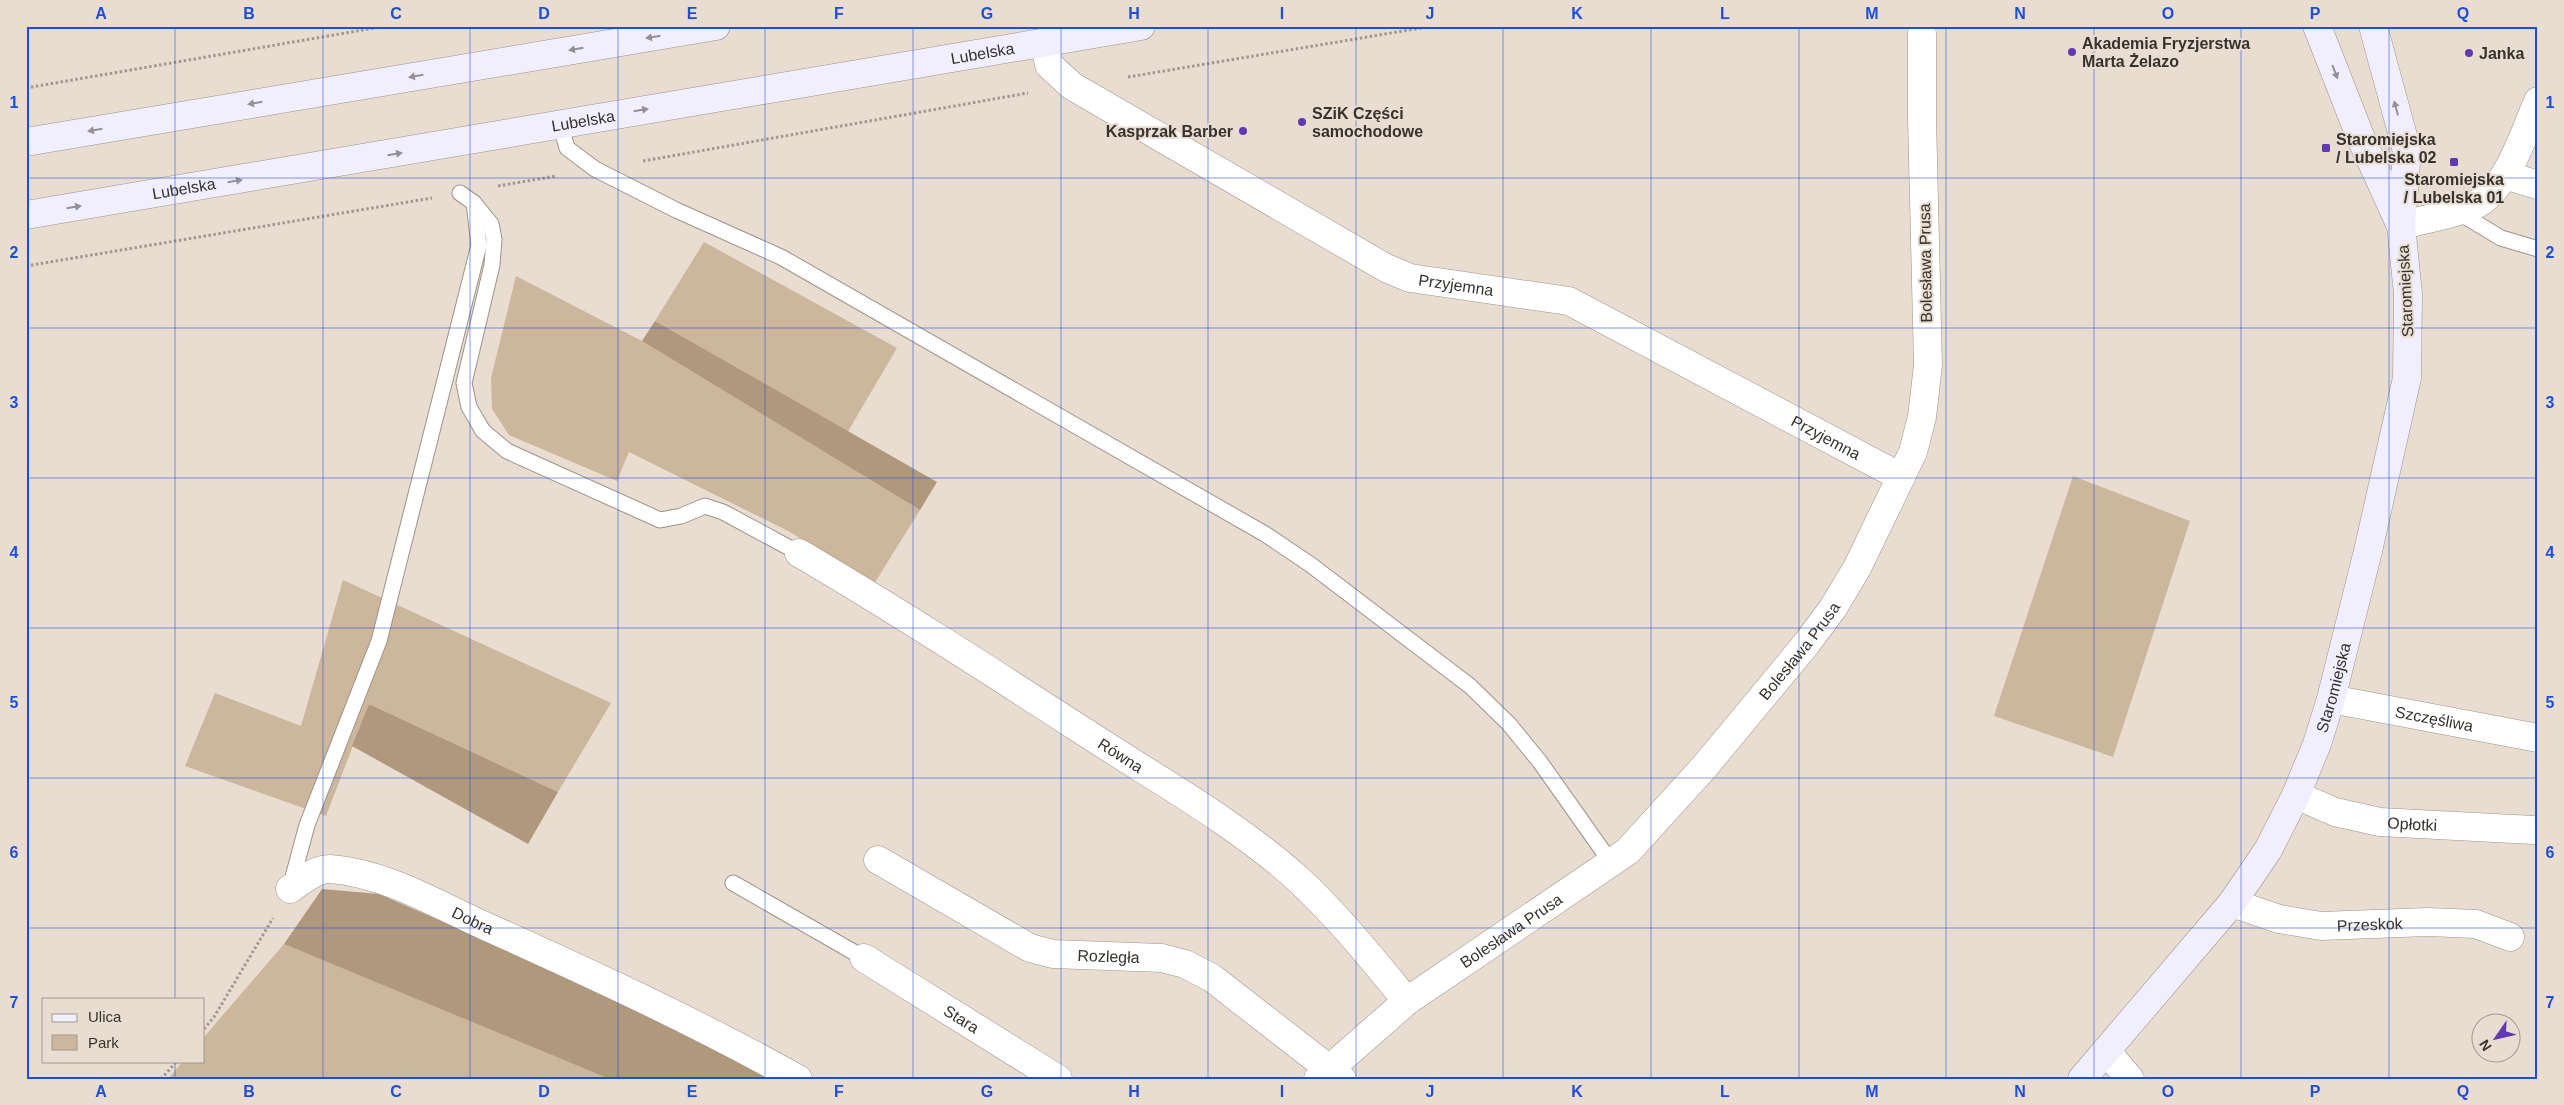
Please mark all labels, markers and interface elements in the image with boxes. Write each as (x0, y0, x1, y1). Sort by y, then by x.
text: A (95, 5, 107, 22)
text: B (243, 5, 255, 22)
text: C (390, 5, 402, 22)
text: D (538, 5, 550, 22)
text: E (687, 5, 698, 22)
text: F (834, 5, 844, 22)
text: G (981, 5, 993, 22)
text: H (1128, 5, 1140, 22)
text: I (1280, 5, 1284, 22)
text: J (1426, 5, 1434, 22)
text: K (1571, 5, 1583, 22)
text: L (1720, 5, 1730, 22)
text: M (1865, 5, 1879, 22)
text: N (2014, 5, 2026, 22)
text: O (2162, 5, 2174, 22)
text: P (2310, 5, 2321, 22)
text: Q (2457, 5, 2469, 22)
one-way arrow (644, 33, 660, 41)
place label: Akademia Fryzjerstwa Marta Żelazo (2082, 35, 2250, 70)
street label: Lubelska (949, 40, 1016, 67)
place label: Janka (2479, 45, 2524, 62)
one-way arrow (568, 46, 584, 54)
marker: Akademia Fryzjerstwa Marta Żelazo (2066, 46, 2078, 58)
marker: Janka (2463, 47, 2475, 59)
one-way arrow (2332, 64, 2339, 79)
one-way arrow (407, 73, 423, 81)
text: 1 (10, 94, 19, 111)
text: 1 (2546, 94, 2555, 111)
one-way arrow (247, 100, 263, 108)
one-way arrow (2391, 101, 2399, 116)
one-way arrow (633, 105, 649, 113)
place label: SZiK Części samochodowe (1312, 105, 1423, 140)
street label: Lubelska (550, 107, 616, 135)
marker: SZiK Części samochodowe (1296, 116, 1308, 128)
place label: Kasprzak Barber (1106, 123, 1233, 140)
marker: Kasprzak Barber (1237, 125, 1249, 137)
one-way arrow (87, 126, 103, 134)
place label: Staromiejska / Lubelska 02 (2336, 131, 2437, 166)
marker: Staromiejska / Lubelska 02 (2320, 142, 2332, 154)
one-way arrow (387, 150, 403, 158)
marker: Staromiejska / Lubelska 01 (2448, 156, 2460, 168)
place label: Staromiejska / Lubelska 01 (2404, 171, 2504, 206)
street label: Lubelska (151, 175, 217, 202)
one-way arrow (227, 176, 243, 184)
one-way arrow (67, 203, 83, 211)
street label: Bolesława Prusa (1916, 203, 1935, 323)
text: 2 (10, 244, 19, 261)
street label: Staromiejska (2395, 244, 2416, 338)
text: 2 (2546, 244, 2555, 261)
street label: Przyjemna (1417, 271, 1495, 299)
text: 3 (10, 394, 19, 411)
text: 3 (2546, 394, 2555, 411)
street label: Przyjemna (1788, 412, 1863, 463)
text: 4 (10, 544, 19, 561)
text: 4 (2546, 544, 2555, 561)
street label: Bolesława Prusa (1756, 599, 1843, 703)
street label: Staromiejska (2313, 641, 2354, 735)
text: 5 (10, 694, 19, 711)
text: 5 (2546, 694, 2555, 711)
street label: Szczęśliwa (2394, 703, 2475, 735)
street label: Równa (1095, 735, 1146, 776)
street label: Opłotki (2387, 814, 2438, 834)
text: 6 (10, 844, 19, 861)
text: 6 (2546, 844, 2555, 861)
street label: Bolesława Prusa (1457, 890, 1565, 971)
street label: Dobra (449, 904, 496, 938)
street label: Przeskok (2337, 915, 2404, 934)
street label: Rozległa (1077, 947, 1140, 966)
text: 7 (10, 994, 19, 1011)
text: 7 (2546, 994, 2555, 1011)
legend (42, 998, 205, 1062)
street label: Stara (941, 1002, 982, 1037)
text: Ulica (88, 1008, 122, 1025)
north arrow (2472, 1012, 2522, 1062)
text: Park (88, 1034, 119, 1051)
text: N (2476, 1037, 2495, 1054)
text: A (95, 1083, 107, 1100)
text: B (243, 1083, 255, 1100)
text: C (390, 1083, 402, 1100)
text: D (538, 1083, 550, 1100)
text: E (687, 1083, 698, 1100)
text: F (834, 1083, 844, 1100)
text: G (981, 1083, 993, 1100)
text: H (1128, 1083, 1140, 1100)
text: I (1280, 1083, 1284, 1100)
text: J (1426, 1083, 1434, 1100)
text: K (1571, 1083, 1583, 1100)
text: L (1720, 1083, 1730, 1100)
text: M (1865, 1083, 1879, 1100)
text: N (2014, 1083, 2026, 1100)
text: O (2162, 1083, 2174, 1100)
text: P (2310, 1083, 2321, 1100)
text: Q (2457, 1083, 2469, 1100)

